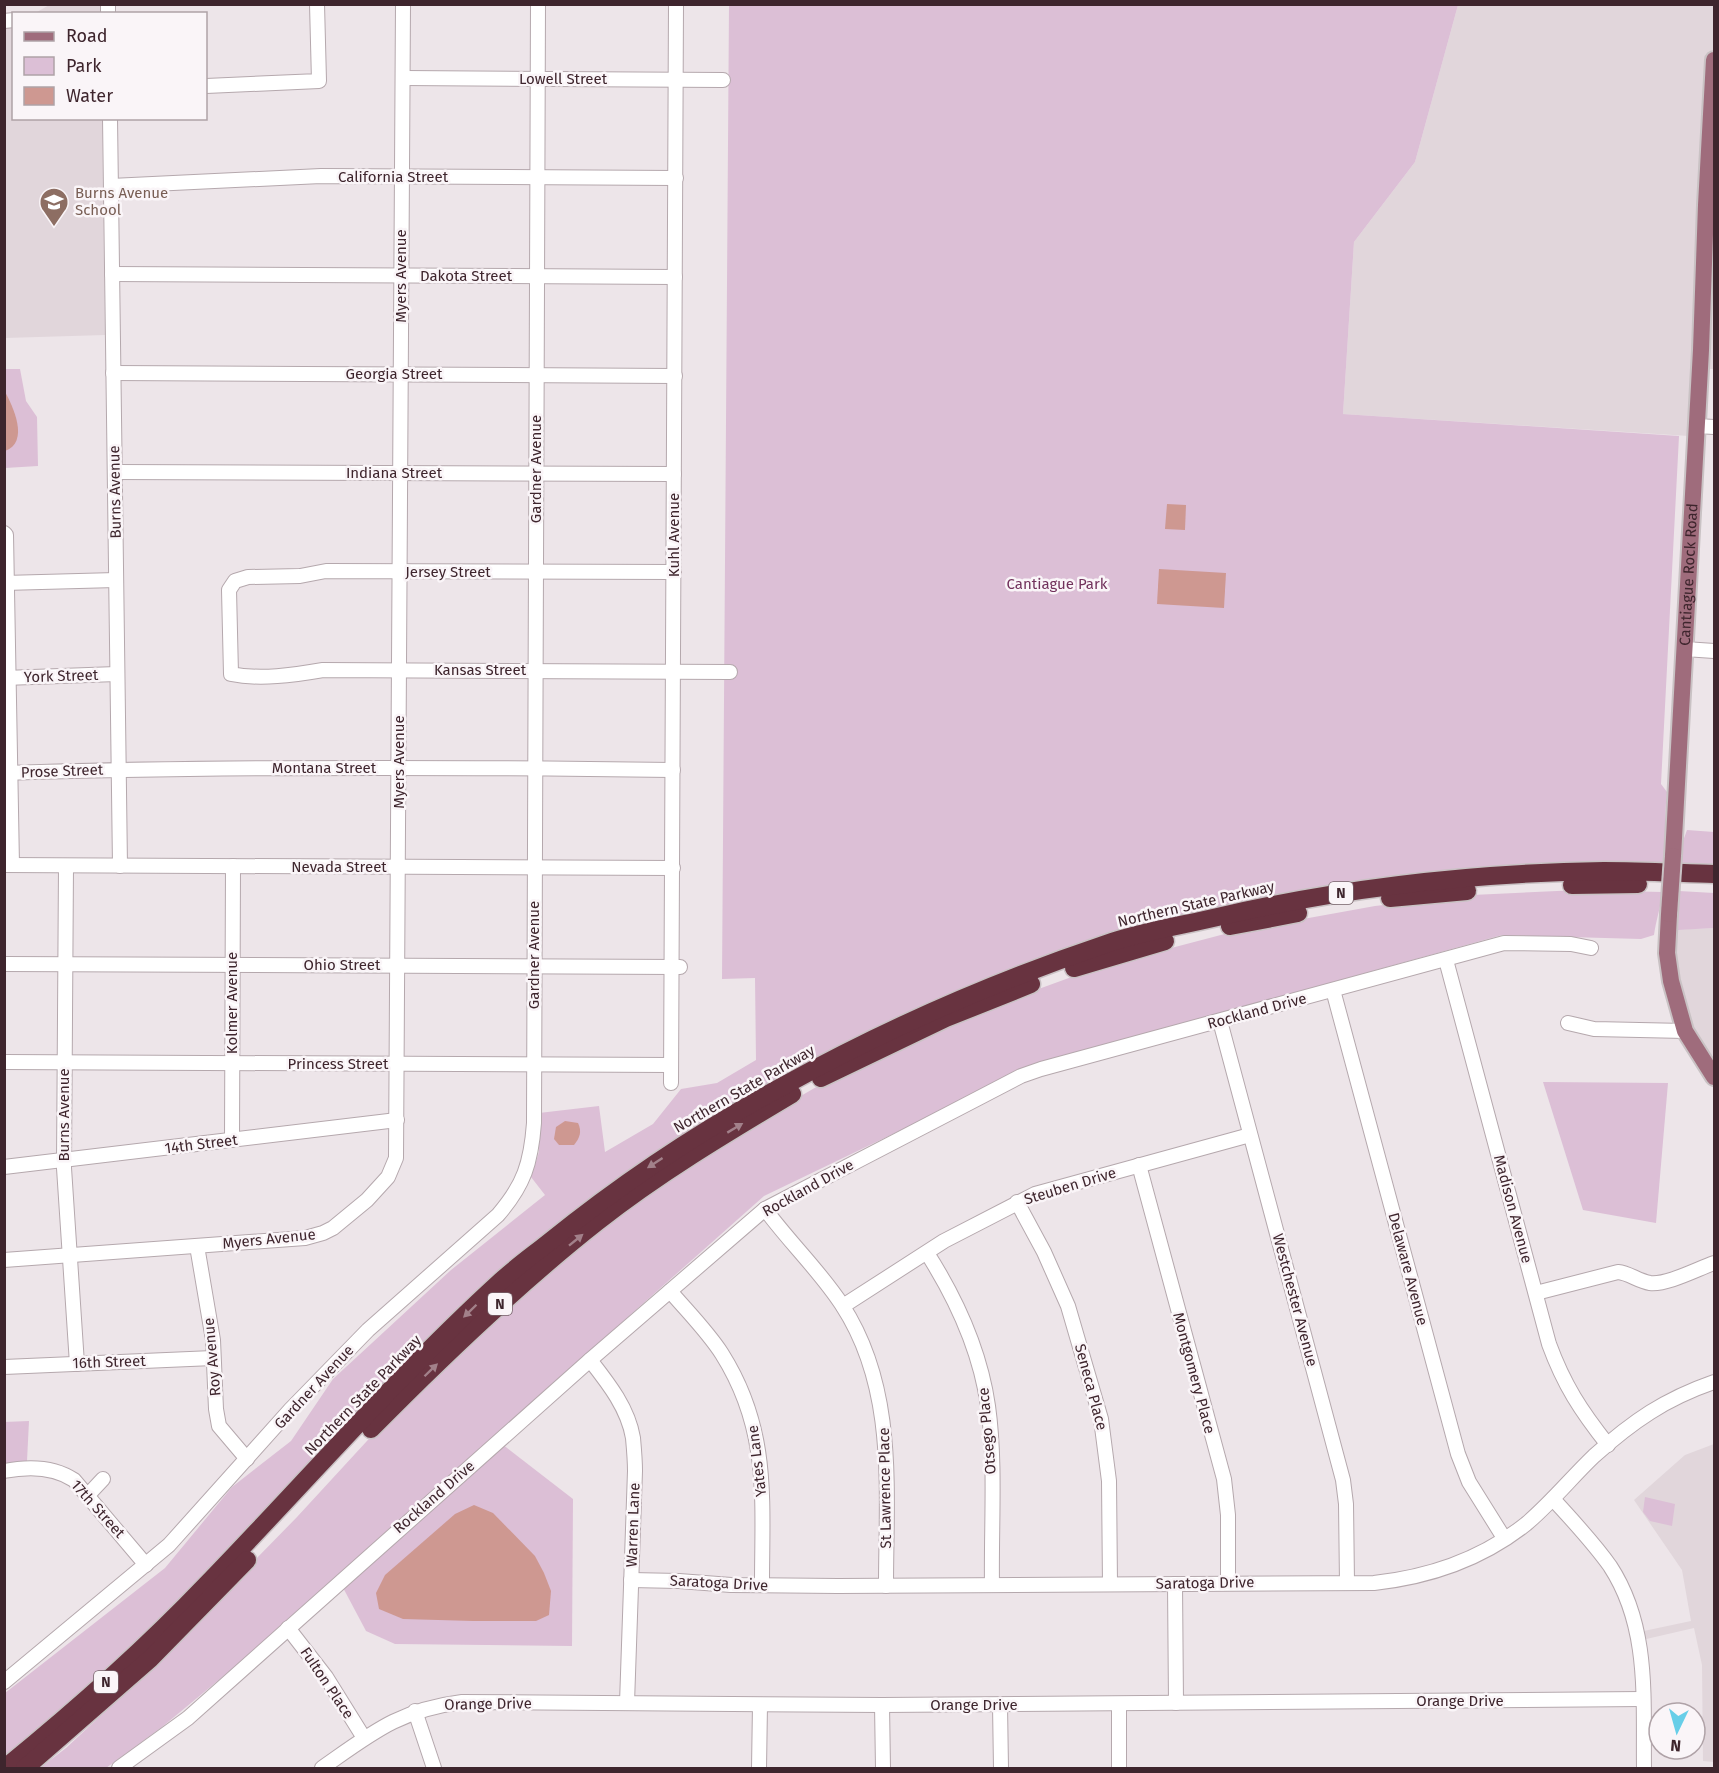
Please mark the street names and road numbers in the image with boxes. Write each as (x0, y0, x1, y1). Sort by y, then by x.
street label: Lowell Street (519, 70, 608, 88)
street label: California Street (338, 168, 449, 186)
street label: Myers Avenue (392, 229, 410, 323)
street label: Dakota Street (420, 267, 513, 285)
street label: Georgia Street (346, 365, 443, 383)
street label: Gardner Avenue (527, 415, 545, 523)
street label: Burns Avenue (105, 445, 125, 539)
street label: Indiana Street (346, 464, 443, 482)
street label: Kuhl Avenue (665, 493, 683, 577)
street label: Cantiague Rock Road (1676, 503, 1702, 646)
street label: Jersey Street (405, 563, 491, 581)
street label: Kansas Street (434, 661, 527, 679)
street label: York Street (24, 666, 99, 686)
street label: Myers Avenue (390, 715, 408, 809)
street label: Montana Street (272, 759, 377, 777)
street label: Prose Street (21, 761, 104, 781)
street label: Nevada Street (291, 858, 387, 876)
street label: Northern State Parkway (1116, 877, 1277, 931)
road number: N (1329, 882, 1353, 904)
street label: Gardner Avenue (525, 901, 543, 1009)
street label: Kolmer Avenue (223, 952, 241, 1054)
street label: Ohio Street (304, 956, 381, 974)
street label: Rockland Drive (1205, 989, 1309, 1033)
street label: Northern State Parkway (670, 1041, 818, 1137)
street label: Princess Street (288, 1055, 389, 1073)
street label: Burns Avenue (55, 1068, 73, 1162)
street label: 14th Street (163, 1131, 239, 1157)
street label: Madison Avenue (1490, 1153, 1536, 1265)
street label: Rockland Drive (759, 1155, 857, 1221)
street label: Steuben Drive (1022, 1163, 1118, 1209)
street label: Delaware Avenue (1384, 1211, 1432, 1327)
street label: Myers Avenue (222, 1225, 316, 1253)
street label: Westchester Avenue (1269, 1232, 1321, 1368)
road number: N (488, 1293, 512, 1315)
street label: Montgomery Place (1169, 1310, 1219, 1436)
street label: Roy Avenue (200, 1317, 224, 1397)
street label: Northern State Parkway (301, 1331, 426, 1459)
street label: Gardner Avenue (270, 1341, 358, 1433)
street label: Seneca Place (1071, 1342, 1111, 1432)
street label: 16th Street (72, 1352, 147, 1372)
street label: Otsego Place (974, 1387, 1000, 1475)
street label: Yates Lane (744, 1424, 770, 1498)
street label: St Lawrence Place (875, 1427, 895, 1549)
street label: Rockland Drive (390, 1457, 478, 1537)
street label: 17th Street (67, 1476, 129, 1542)
street label: Warren Lane (623, 1482, 643, 1568)
street label: Saratoga Drive (669, 1571, 769, 1595)
street label: Saratoga Drive (1156, 1573, 1254, 1593)
street label: Fulton Place (296, 1644, 358, 1722)
road number: N (94, 1671, 118, 1693)
street label: Orange Drive (1416, 1692, 1504, 1710)
street label: Orange Drive (444, 1694, 532, 1714)
street label: Orange Drive (930, 1696, 1018, 1714)

